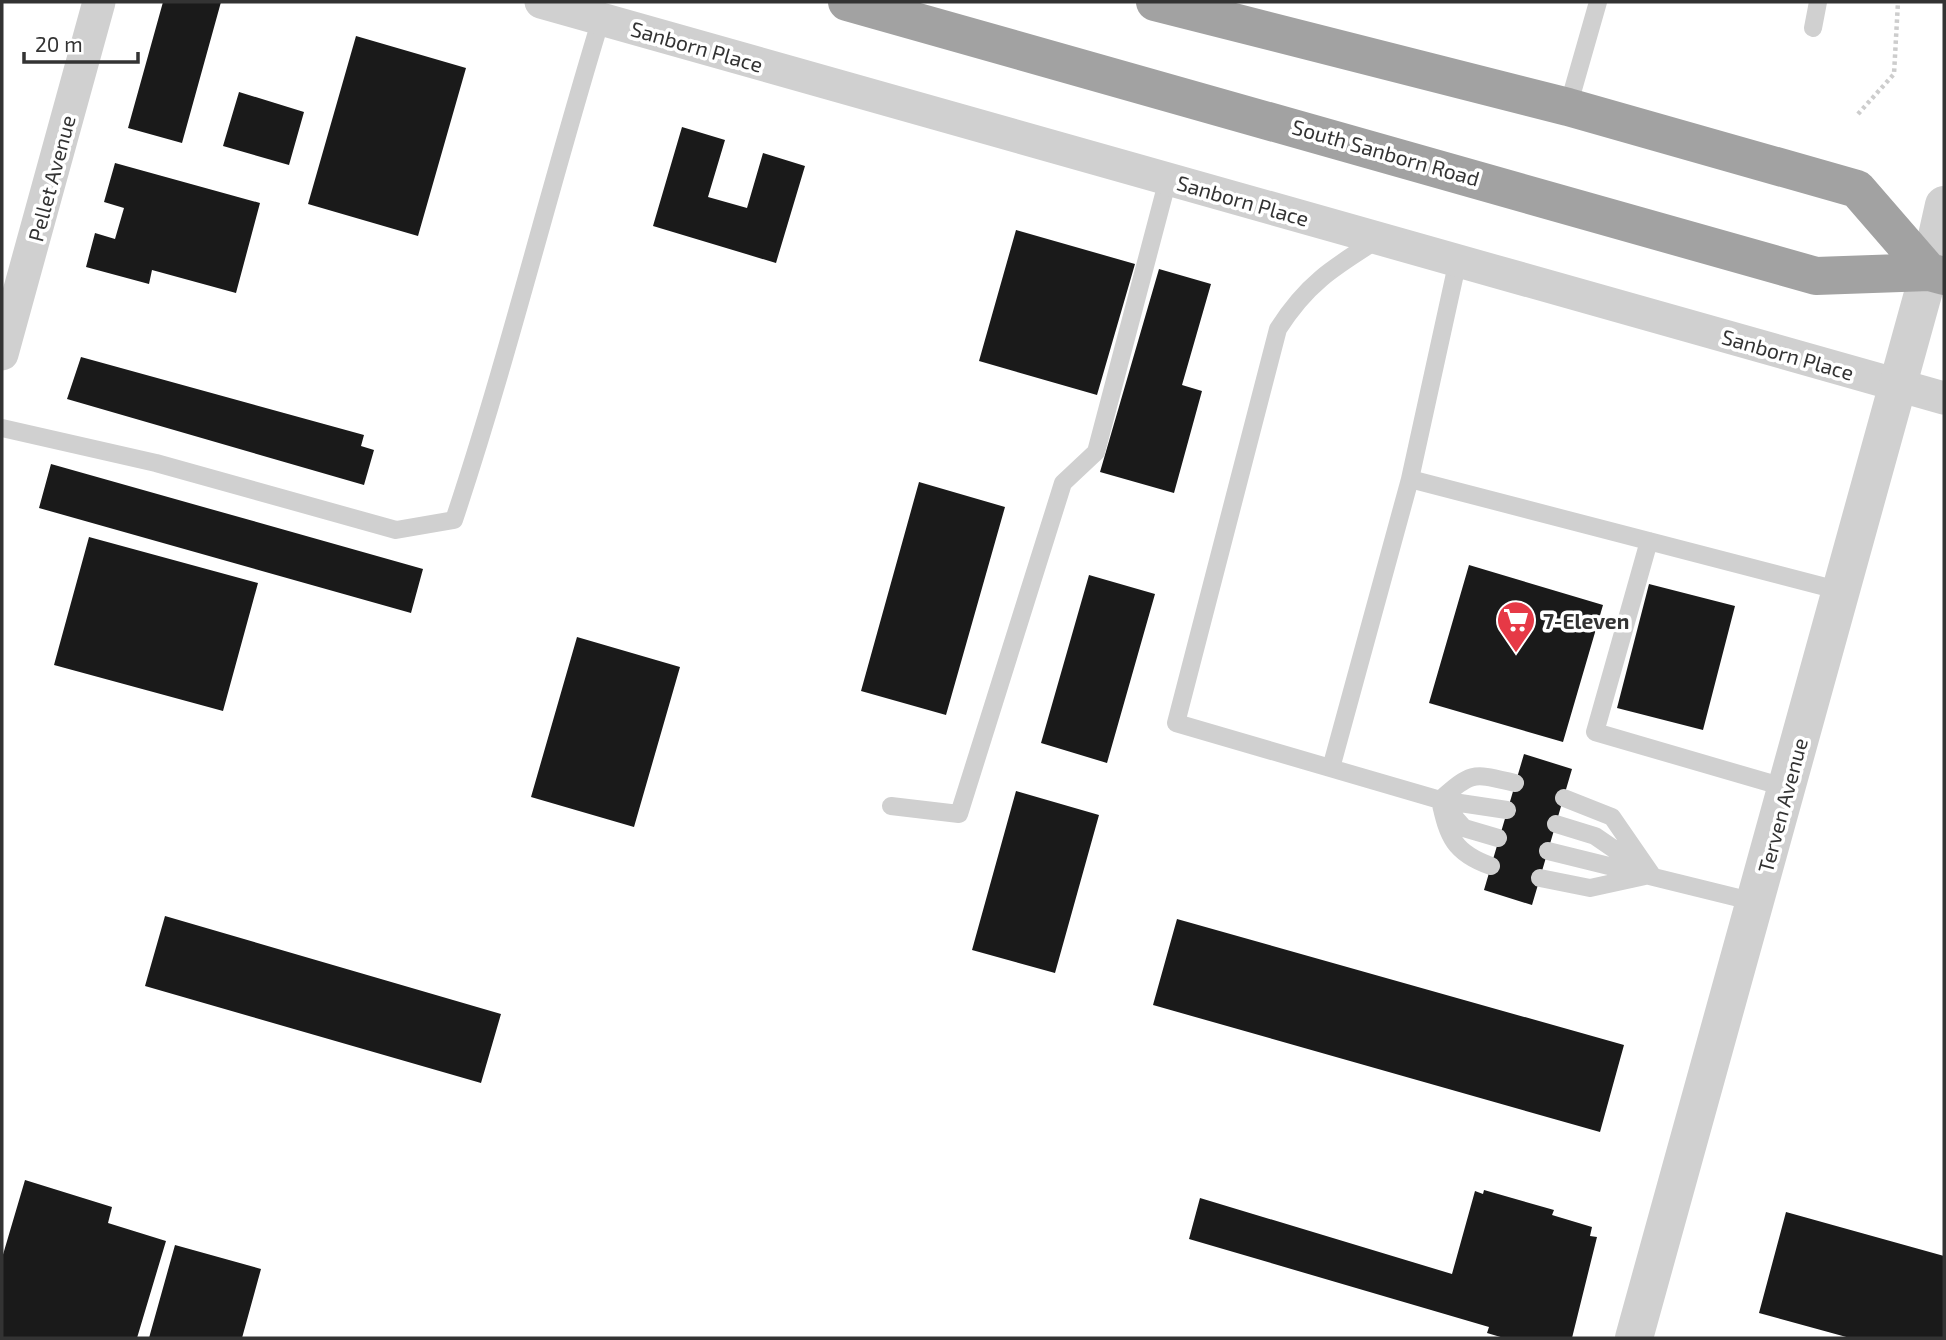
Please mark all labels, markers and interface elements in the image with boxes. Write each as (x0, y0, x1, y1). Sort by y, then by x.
street label: Sanborn Place (628, 15, 766, 77)
scale bar (24, 21, 138, 65)
text: 20 m (35, 31, 83, 56)
street label: Pellet Avenue (22, 112, 80, 244)
street label: South Sanborn Road (1289, 113, 1483, 191)
street label: Sanborn Place (1174, 169, 1312, 231)
street label: Sanborn Place (1719, 323, 1857, 385)
supermarket icon: 7-Eleven (1495, 599, 1537, 654)
place label: 7-Eleven (1543, 608, 1629, 633)
street label: Terven Avenue (1752, 735, 1812, 875)

